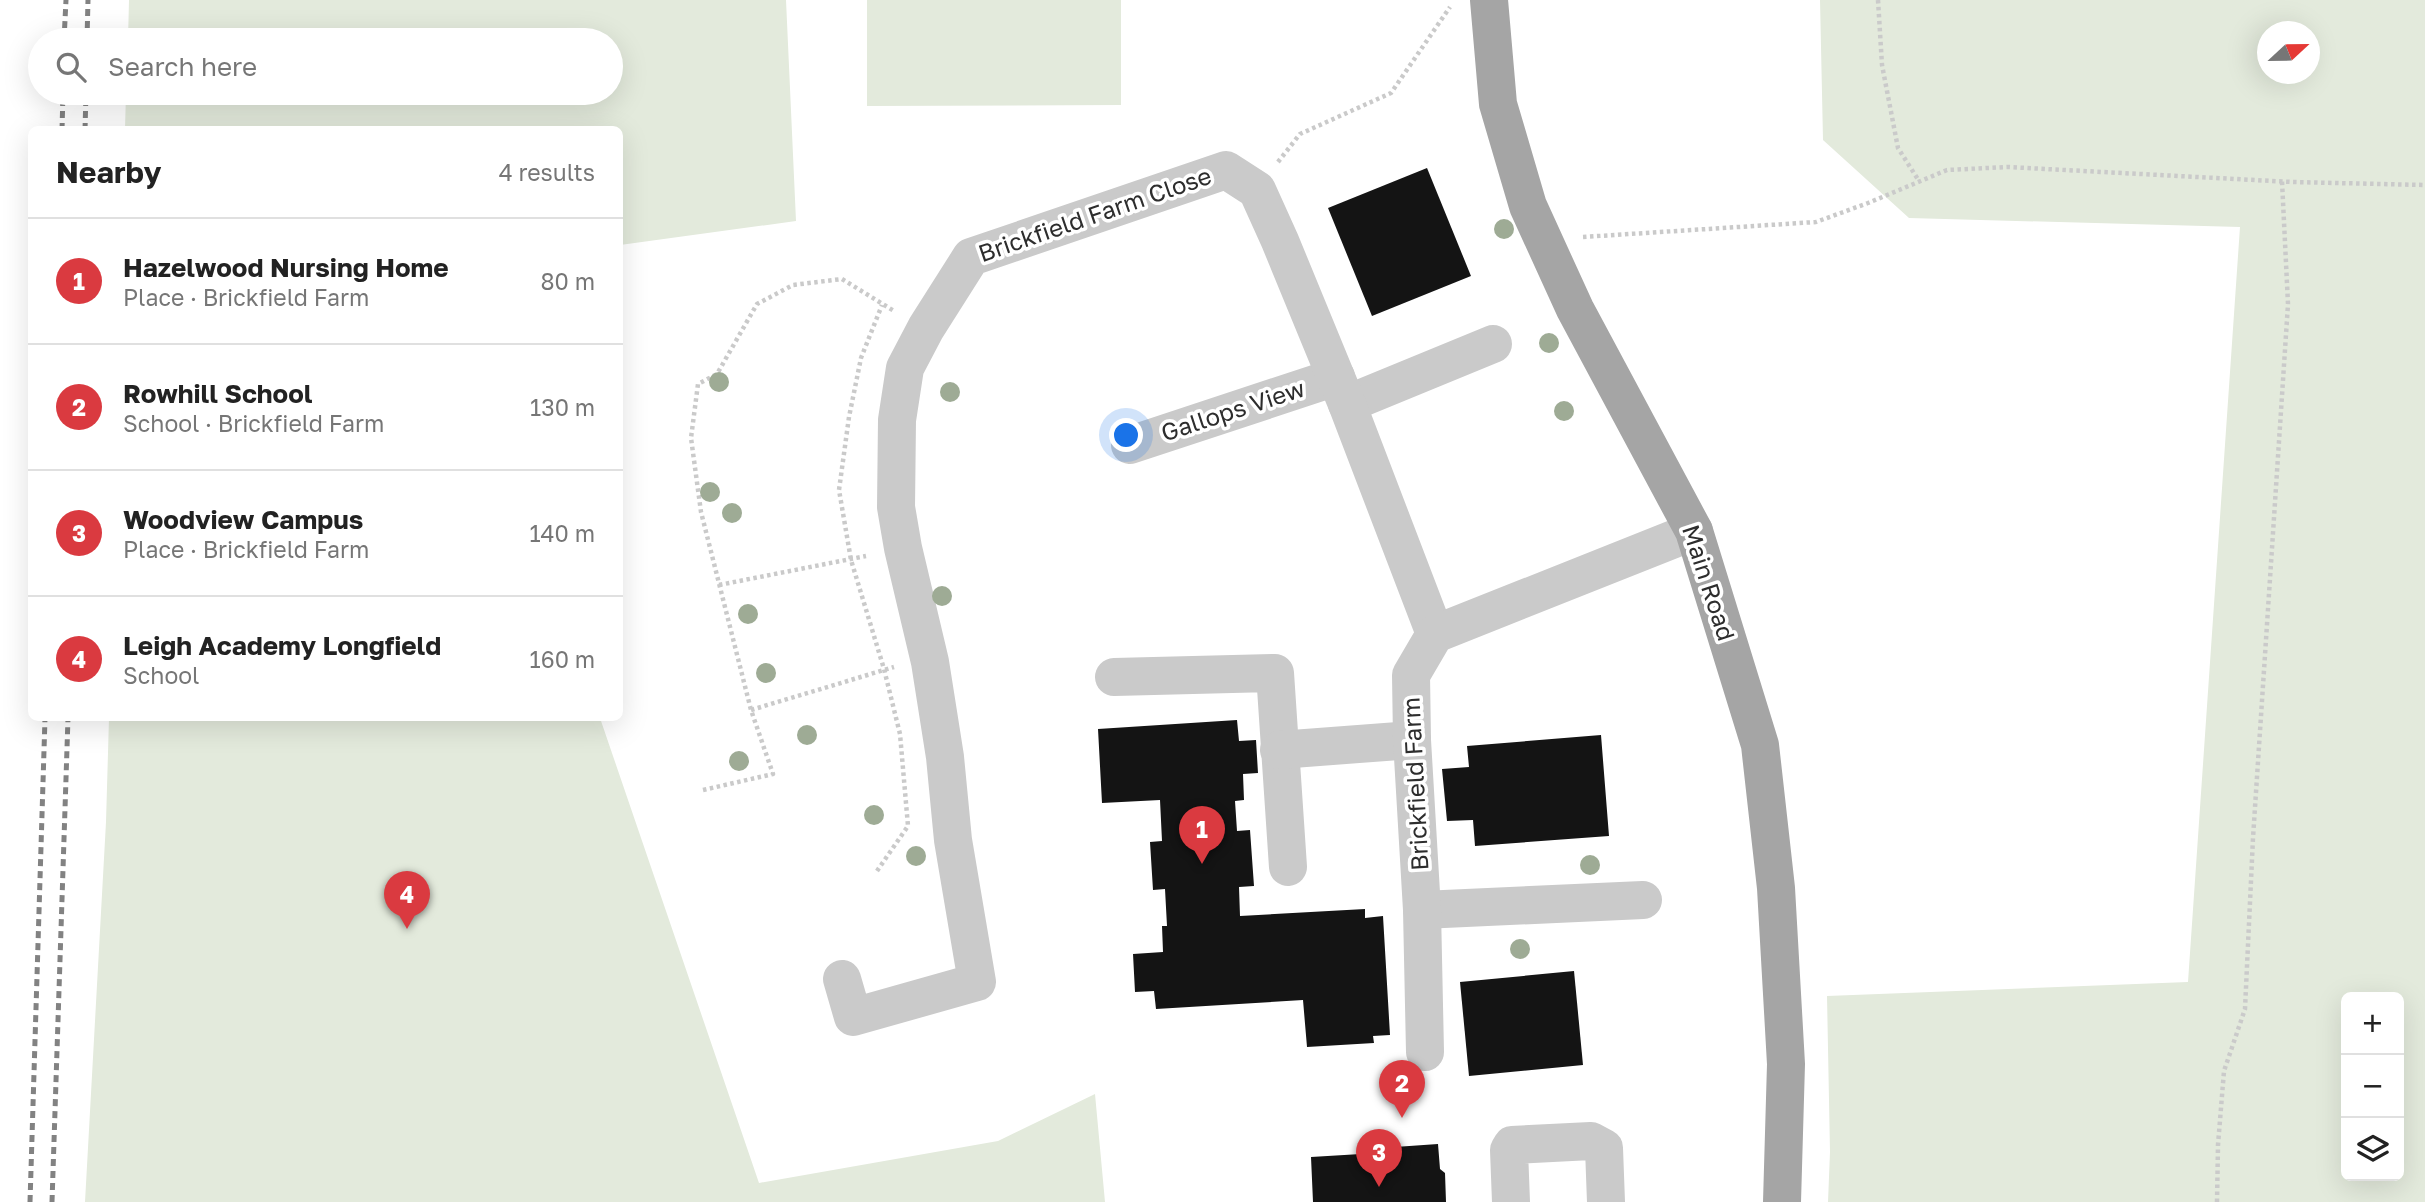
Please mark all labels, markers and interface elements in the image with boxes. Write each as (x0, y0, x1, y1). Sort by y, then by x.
north arrow (2257, 21, 2320, 84)
search box (28, 28, 623, 105)
icon: search (52, 48, 90, 86)
text: Search here (108, 51, 257, 82)
text: Nearby (56, 154, 161, 190)
text: 4 results (499, 158, 595, 186)
street label: Brickfield Farm Close (974, 160, 1215, 267)
text: Hazelwood Nursing Home (123, 252, 449, 283)
text: 1 (73, 267, 85, 295)
text: 80 m (541, 267, 595, 295)
text: Place · Brickfield Farm (123, 283, 369, 311)
street label: Gallops View (1157, 373, 1308, 446)
text: Rowhill School (123, 378, 313, 409)
text: 2 (72, 393, 86, 421)
text: 130 m (530, 393, 595, 421)
text: School · Brickfield Farm (123, 409, 384, 437)
your location (1109, 418, 1143, 452)
text: Woodview Campus (123, 504, 363, 535)
text: 3 (72, 519, 86, 547)
text: 140 m (529, 519, 595, 547)
street label: Main Road (1677, 521, 1742, 644)
text: Place · Brickfield Farm (123, 535, 369, 563)
text: Leigh Academy Longfield (123, 630, 441, 661)
text: 4 (72, 645, 86, 673)
text: 160 m (530, 645, 595, 673)
text: School (123, 661, 199, 689)
street label: Brickfield Farm (1395, 697, 1434, 872)
pin: 1 (1179, 806, 1225, 864)
pin: 4 (384, 871, 430, 929)
map controls (2341, 992, 2404, 1181)
button: + (2341, 992, 2404, 1055)
button: − (2341, 1055, 2404, 1118)
pin: 2 (1379, 1060, 1425, 1118)
button: layers (2341, 1118, 2404, 1181)
pin: 3 (1356, 1129, 1402, 1187)

